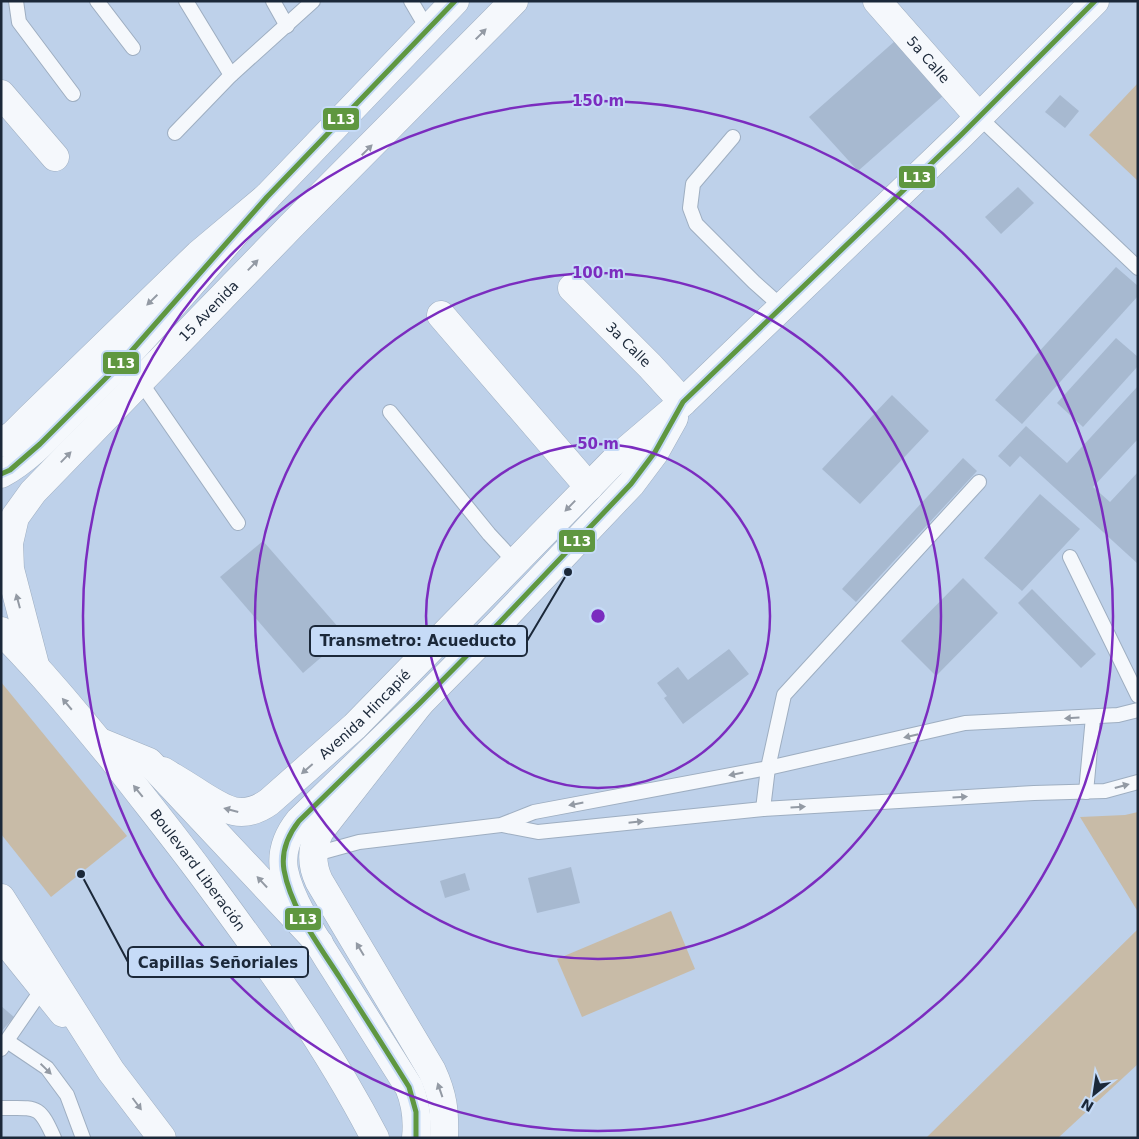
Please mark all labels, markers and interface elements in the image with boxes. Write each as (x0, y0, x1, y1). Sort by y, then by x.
one-way arrow (475, 29, 487, 41)
street label: 5a Calle (904, 33, 953, 86)
text: 150 m (572, 92, 624, 110)
line badge: L13 (322, 107, 360, 131)
text: L13 (327, 111, 355, 127)
one-way arrow (361, 144, 373, 156)
line badge: L13 (898, 165, 936, 189)
text: L13 (903, 169, 931, 185)
one-way arrow (247, 259, 259, 271)
text: 100 m (572, 264, 624, 282)
street label: 15 Avenida (176, 277, 242, 345)
one-way arrow (146, 294, 158, 306)
street label: 3a Calle (603, 319, 654, 370)
line badge: L13 (102, 351, 140, 375)
text: L13 (107, 355, 135, 371)
text: 50 m (577, 435, 619, 453)
one-way arrow (60, 452, 72, 464)
one-way arrow (564, 500, 576, 512)
line badge: L13 (558, 529, 596, 553)
text: L13 (563, 533, 591, 549)
one-way arrow (14, 594, 22, 609)
centre of rings (589, 607, 607, 625)
callout: Transmetro: Acueducto (310, 626, 527, 656)
text: Transmetro: Acueducto (320, 632, 516, 650)
street label: Avenida Hincapié (316, 666, 414, 762)
one-way arrow (62, 698, 73, 711)
one-way arrow (1064, 714, 1080, 722)
one-way arrow (904, 732, 919, 740)
one-way arrow (300, 764, 313, 775)
one-way arrow (727, 771, 743, 779)
one-way arrow (1115, 782, 1130, 790)
one-way arrow (132, 785, 143, 798)
one-way arrow (953, 793, 969, 801)
one-way arrow (567, 801, 583, 809)
one-way arrow (790, 803, 806, 811)
street label: Boulevard Liberación (147, 806, 249, 934)
one-way arrow (223, 806, 238, 814)
one-way arrow (629, 818, 645, 826)
one-way arrow (256, 876, 268, 888)
line badge: L13 (284, 907, 322, 931)
text: L13 (289, 911, 317, 927)
one-way arrow (355, 942, 364, 955)
callout: Capillas Señoriales (128, 947, 308, 977)
text: Capillas Señoriales (138, 954, 298, 972)
one-way arrow (40, 1063, 52, 1075)
north arrow (1069, 1069, 1119, 1119)
one-way arrow (436, 1082, 443, 1097)
text: N (1078, 1095, 1097, 1115)
one-way arrow (131, 1097, 142, 1110)

